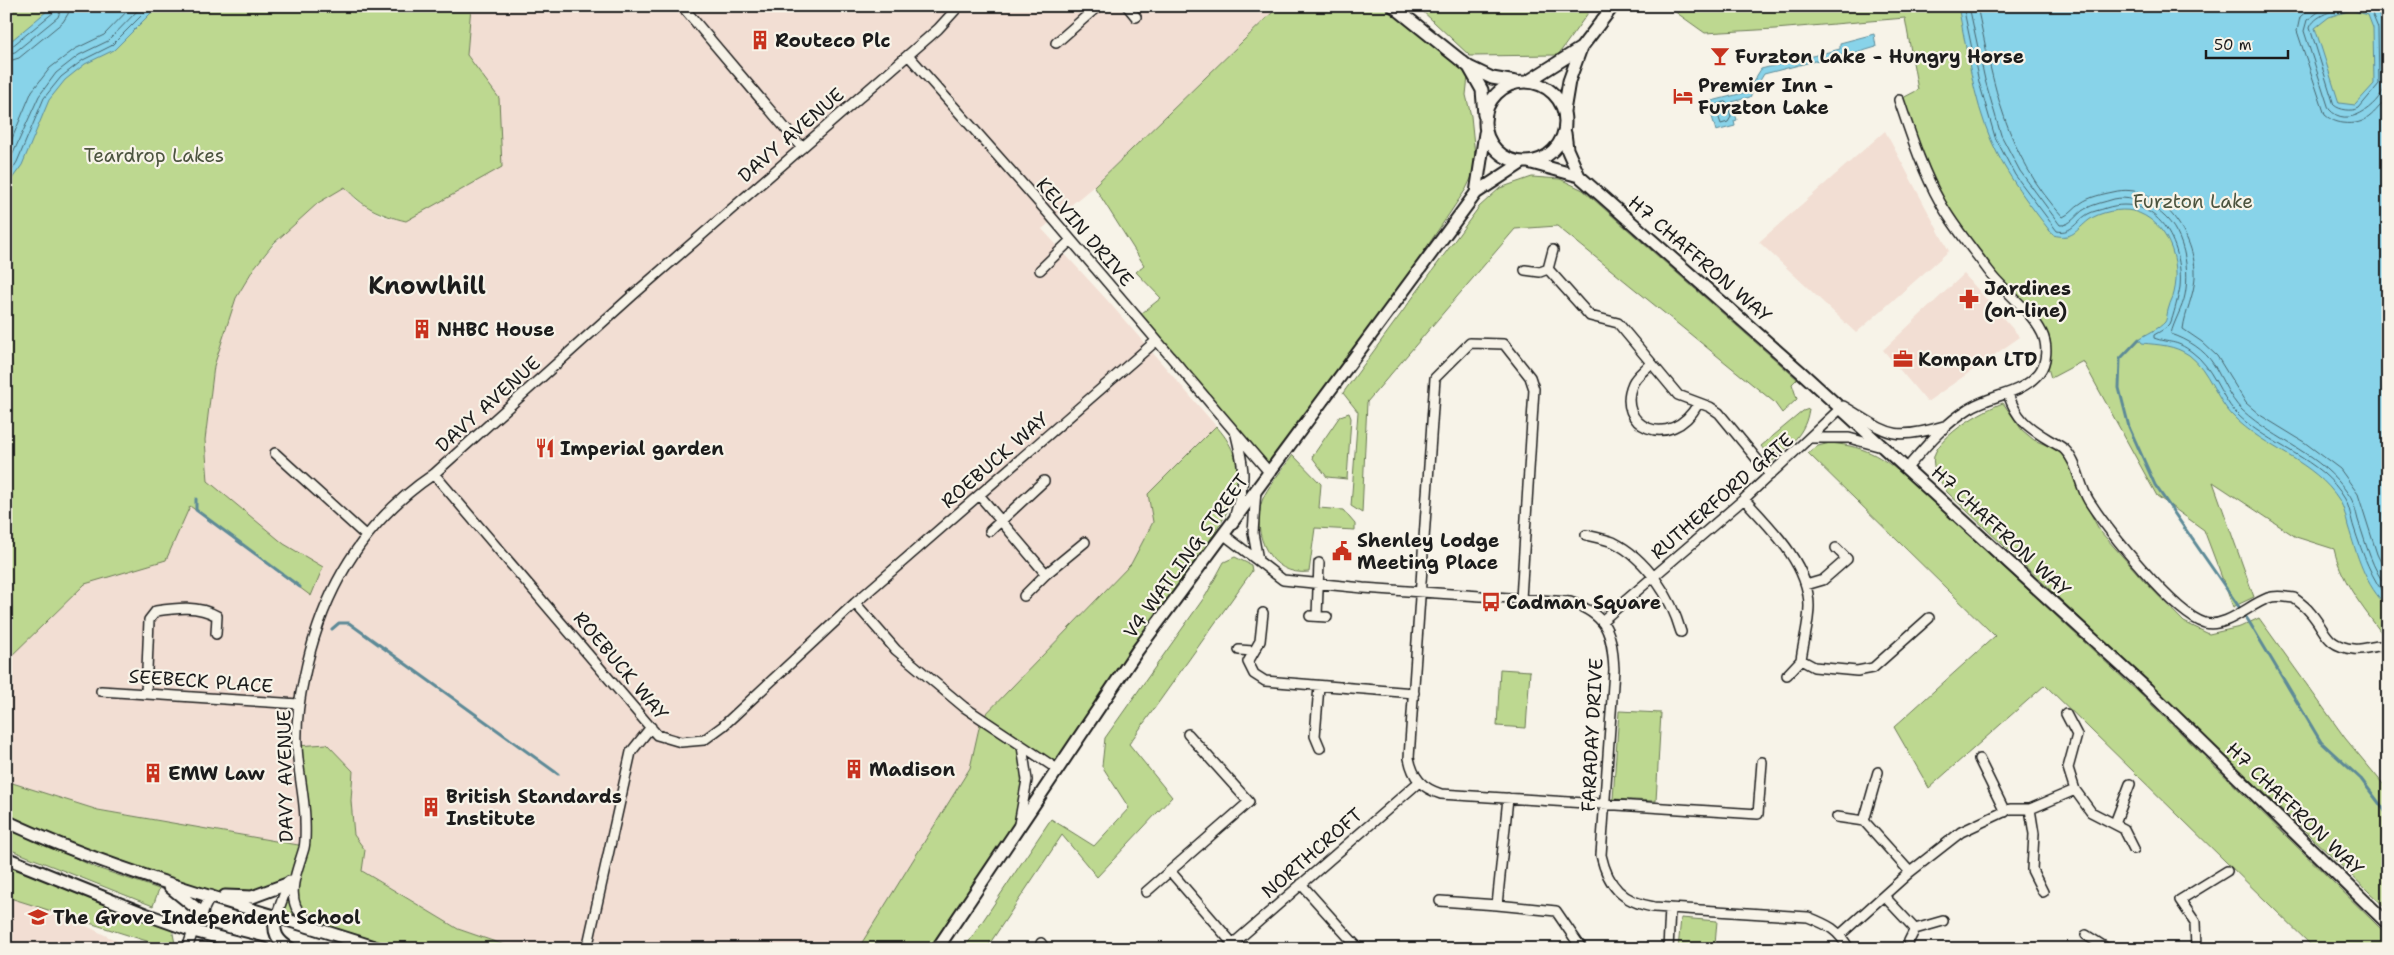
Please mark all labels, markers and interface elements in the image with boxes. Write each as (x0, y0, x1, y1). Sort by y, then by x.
place label: Routeco Plc (775, 28, 891, 53)
scale bar (2206, 28, 2289, 60)
building icon: Routeco Plc (749, 29, 771, 51)
text: 50 m (2214, 35, 2252, 55)
place label: Furzton Lake - Hungry Horse (1735, 44, 2024, 69)
bar icon: Furzton Lake - Hungry Horse (1709, 45, 1731, 67)
place label: Premier Inn - Furzton Lake (1698, 73, 1833, 120)
street label: DAVY AVENUE (733, 82, 849, 188)
hotel icon: Premier Inn - Furzton Lake (1672, 85, 1694, 107)
park label: Teardrop Lakes (84, 143, 224, 168)
street label: KELVIN DRIVE (1031, 172, 1139, 292)
park label: Furzton Lake (2133, 189, 2253, 214)
street label: H7 CHAFFRON WAY (1623, 190, 1777, 328)
district label: Knowlhill (368, 270, 486, 302)
place label: Jardines (on-line) (1984, 276, 2071, 323)
pharmacy icon: Jardines (on-line) (1958, 288, 1980, 310)
place label: NHBC House (437, 317, 555, 342)
building icon: NHBC House (411, 318, 433, 340)
place label: Kompan LTD (1918, 347, 2037, 372)
office icon: Kompan LTD (1892, 348, 1914, 370)
street label: DAVY AVENUE (430, 350, 546, 458)
street label: ROEBUCK WAY (936, 406, 1055, 514)
street label: RUTHERFORD GATE (1645, 427, 1799, 565)
place label: Imperial garden (560, 436, 724, 461)
restaurant icon: Imperial garden (534, 437, 556, 459)
street label: H7 CHAFFRON WAY (1926, 460, 2076, 603)
street label: V4 WATLING STREET (1118, 469, 1254, 643)
place label: Shenley Lodge Meeting Place (1357, 528, 1499, 575)
public building icon: Shenley Lodge Meeting Place (1331, 540, 1353, 562)
place label: Cadman Square (1506, 590, 1661, 615)
bus stop icon: Cadman Square (1480, 591, 1502, 613)
street label: ROEBUCK WAY (568, 606, 674, 726)
street label: FARADAY DRIVE (1575, 657, 1609, 813)
street label: SEEBECK PLACE (128, 663, 274, 699)
street label: DAVY AVENUE (271, 709, 299, 843)
street label: H7 CHAFFRON WAY (2221, 737, 2369, 882)
place label: Madison (869, 757, 955, 782)
building icon: Madison (843, 758, 865, 780)
place label: EMW Law (168, 761, 266, 786)
building icon: EMW Law (142, 762, 164, 784)
place label: British Standards Institute (446, 784, 622, 831)
building icon: British Standards Institute (420, 796, 442, 818)
street label: NORTHCROFT (1256, 802, 1368, 904)
place label: The Grove Independent School (53, 905, 361, 930)
school or university icon: The Grove Independent School (27, 906, 49, 928)

